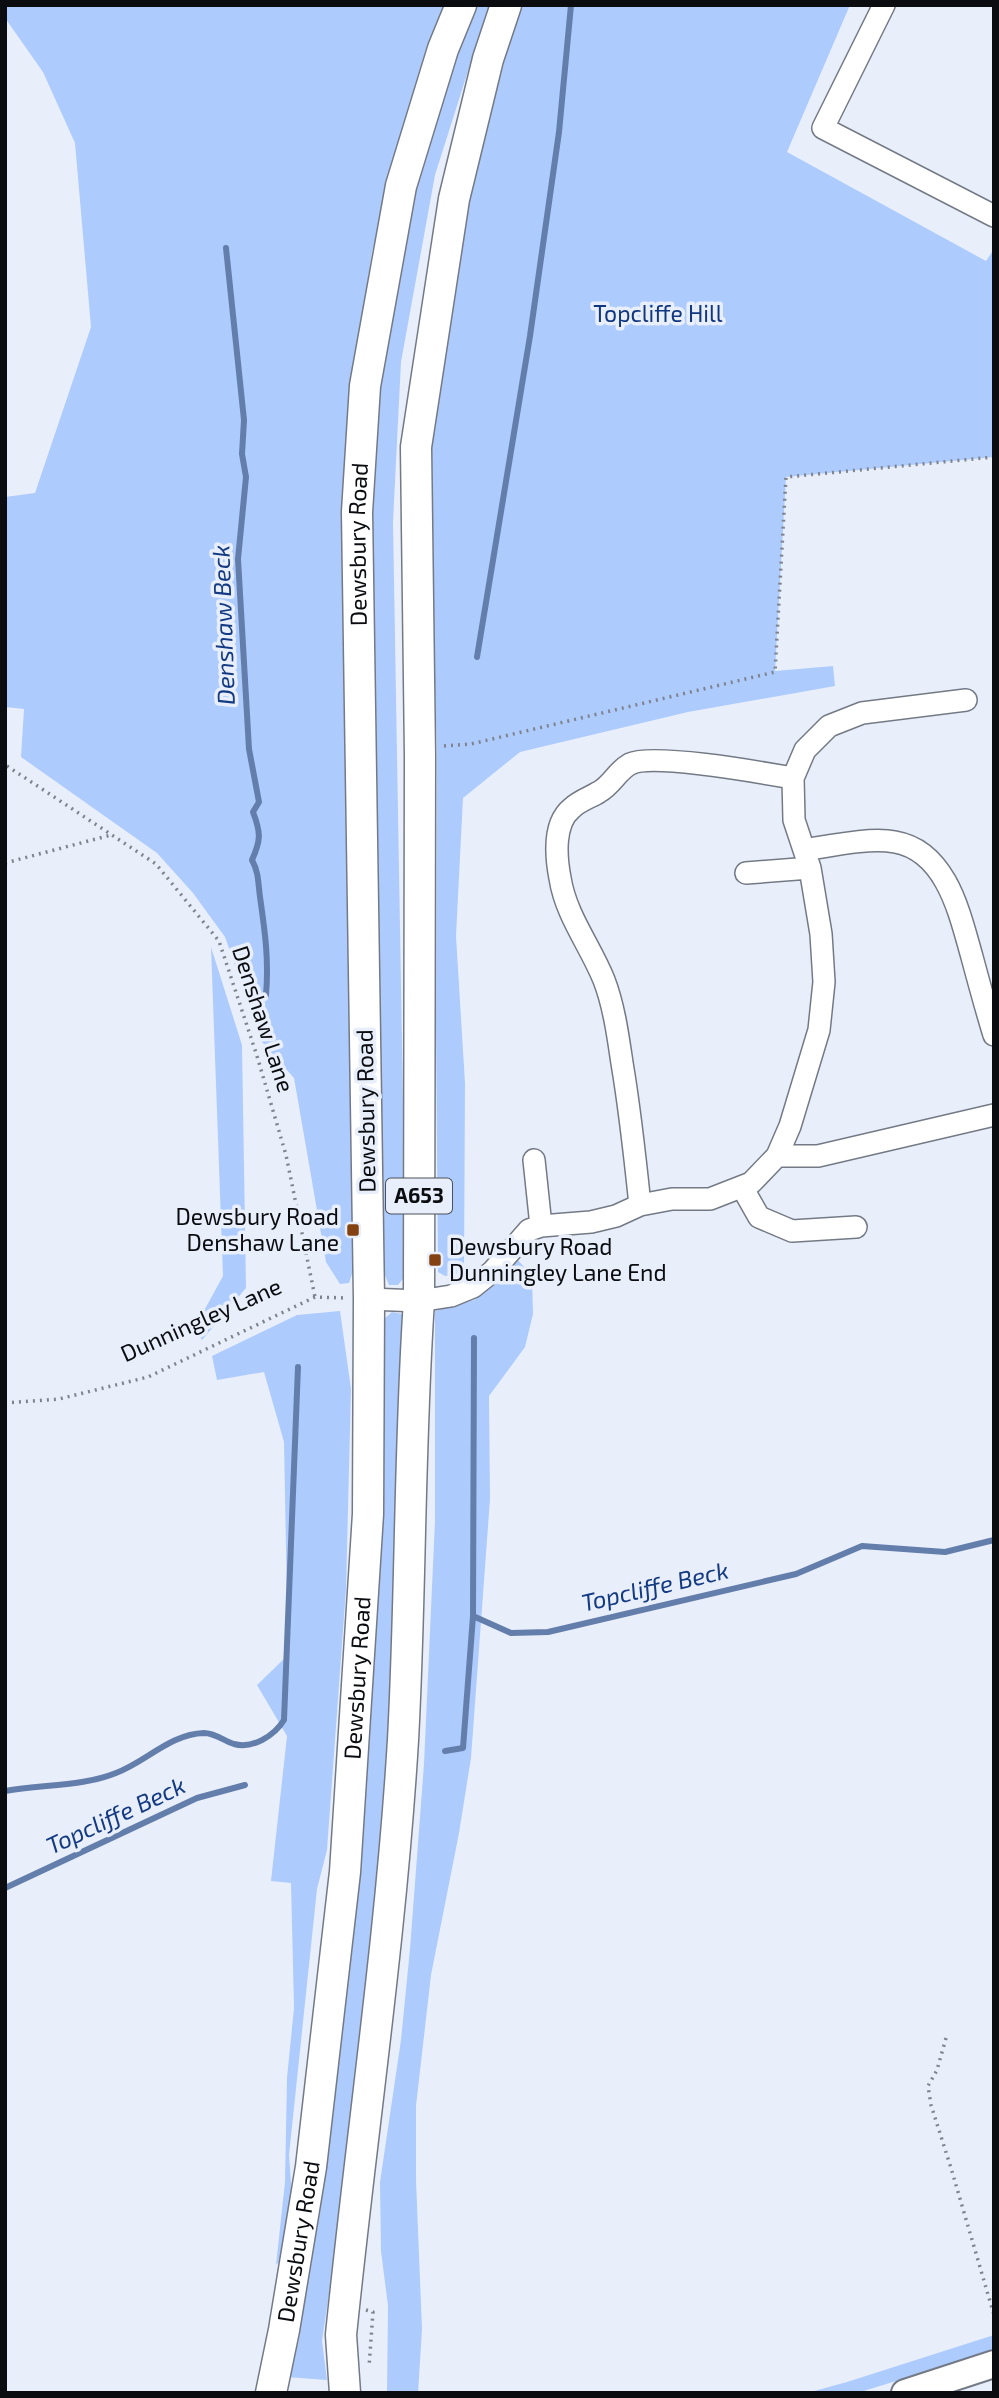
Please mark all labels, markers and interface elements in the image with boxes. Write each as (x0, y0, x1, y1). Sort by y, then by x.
park label: Topcliffe Hill (593, 299, 723, 327)
street label: Dewsbury Road (342, 462, 373, 626)
water label: Denshaw Beck (205, 545, 240, 706)
street label: Denshaw Lane (227, 942, 301, 1096)
street label: Dewsbury Road (350, 1029, 380, 1193)
road number: A653 (386, 1178, 452, 1214)
place label: Dewsbury Road Denshaw Lane (176, 1202, 339, 1256)
marker: Dewsbury Road Denshaw Lane (345, 1222, 361, 1238)
place label: Dewsbury Road Dunningley Lane End (449, 1232, 667, 1286)
marker: Dewsbury Road Dunningley Lane End (427, 1252, 443, 1268)
street label: Dunningley Lane (116, 1271, 285, 1367)
water label: Topcliffe Beck (578, 1555, 731, 1617)
street label: Dewsbury Road (337, 1595, 376, 1760)
water label: Topcliffe Beck (41, 1770, 190, 1860)
street label: Dewsbury Road (270, 2158, 325, 2324)

